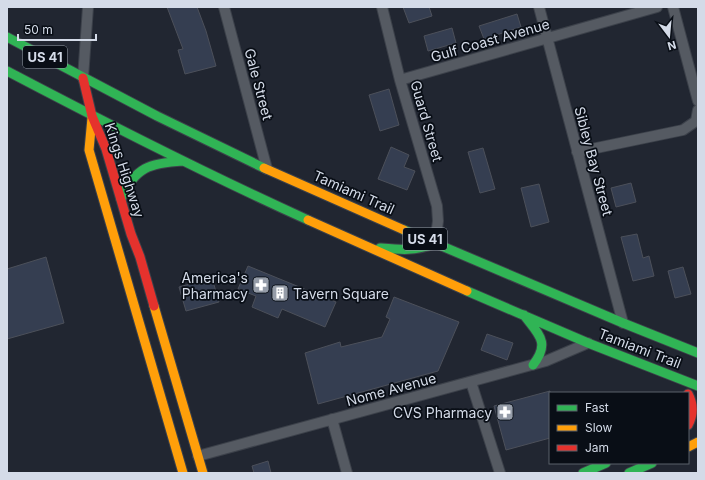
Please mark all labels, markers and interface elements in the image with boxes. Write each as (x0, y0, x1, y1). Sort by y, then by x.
street label: Gulf Coast Avenue (429, 15, 551, 65)
scale bar (18, 16, 96, 42)
north arrow (649, 16, 689, 56)
text: 50 m (24, 22, 53, 37)
text: N (666, 38, 678, 53)
road number: US 41 (23, 46, 67, 68)
street label: Gale Street (241, 46, 277, 122)
street label: Guard Street (407, 78, 447, 164)
street label: Sibley Bay Street (571, 105, 617, 218)
street label: Kings Highway (102, 120, 148, 220)
street label: Tamiami Trail (311, 167, 397, 217)
road number: US 41 (403, 228, 447, 250)
place label: America's Pharmacy (181, 269, 248, 302)
pharmacy icon: America's Pharmacy (251, 275, 271, 295)
building icon: Tavern Square (270, 283, 290, 303)
place label: Tavern Square (293, 285, 389, 302)
street label: Tamiami Trail (596, 324, 684, 372)
street label: Nome Avenue (344, 369, 438, 409)
legend (549, 392, 689, 464)
text: Fast (585, 400, 609, 415)
pharmacy icon: CVS Pharmacy (495, 402, 515, 422)
place label: CVS Pharmacy (393, 404, 492, 421)
text: Slow (585, 420, 613, 435)
text: Jam (585, 440, 609, 455)

